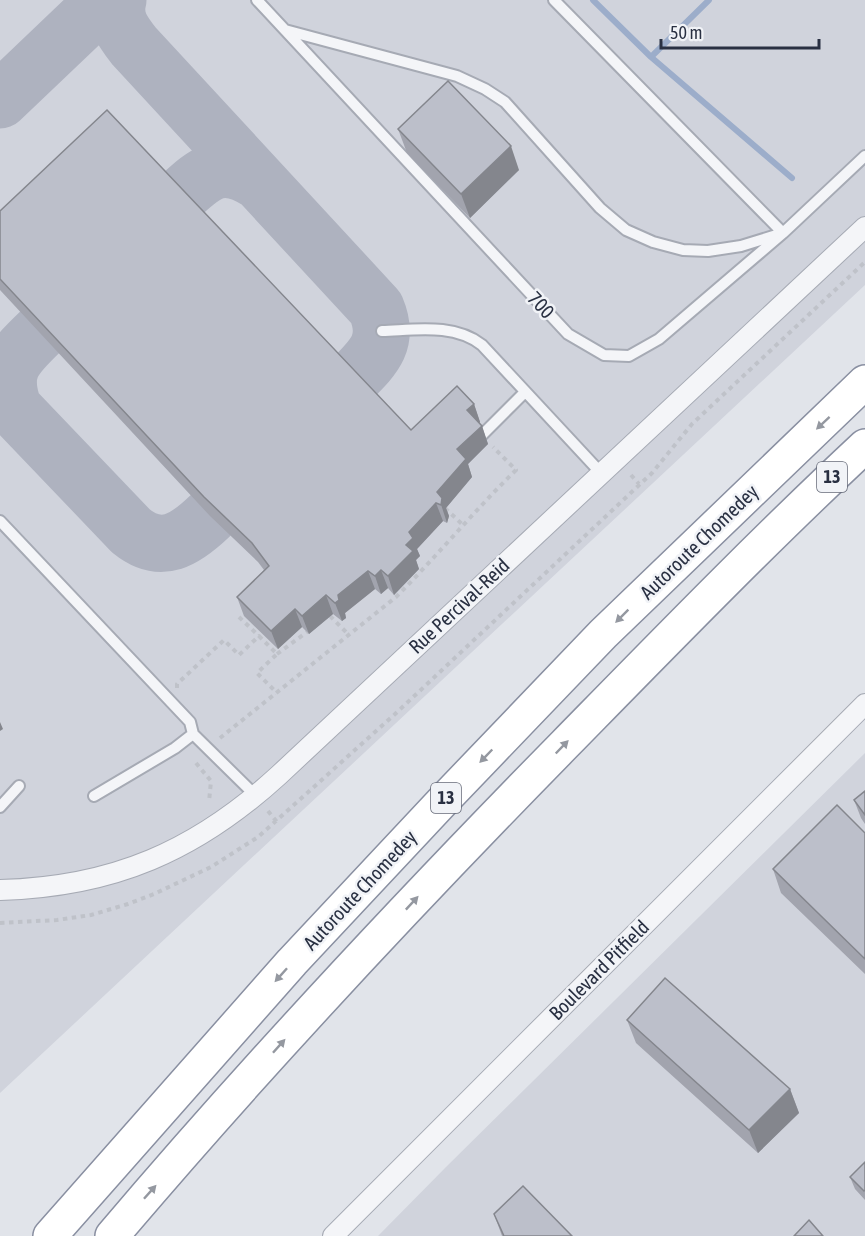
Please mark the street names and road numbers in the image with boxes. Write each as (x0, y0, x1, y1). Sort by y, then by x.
street label: 700 (523, 287, 559, 323)
road number: 13 (817, 462, 847, 492)
street label: Autoroute Chomedey (635, 480, 762, 604)
street label: Rue Percival-Reid (404, 553, 514, 658)
road number: 13 (431, 783, 461, 813)
street label: Autoroute Chomedey (298, 825, 421, 954)
street label: Boulevard Pitfield (544, 915, 653, 1024)

